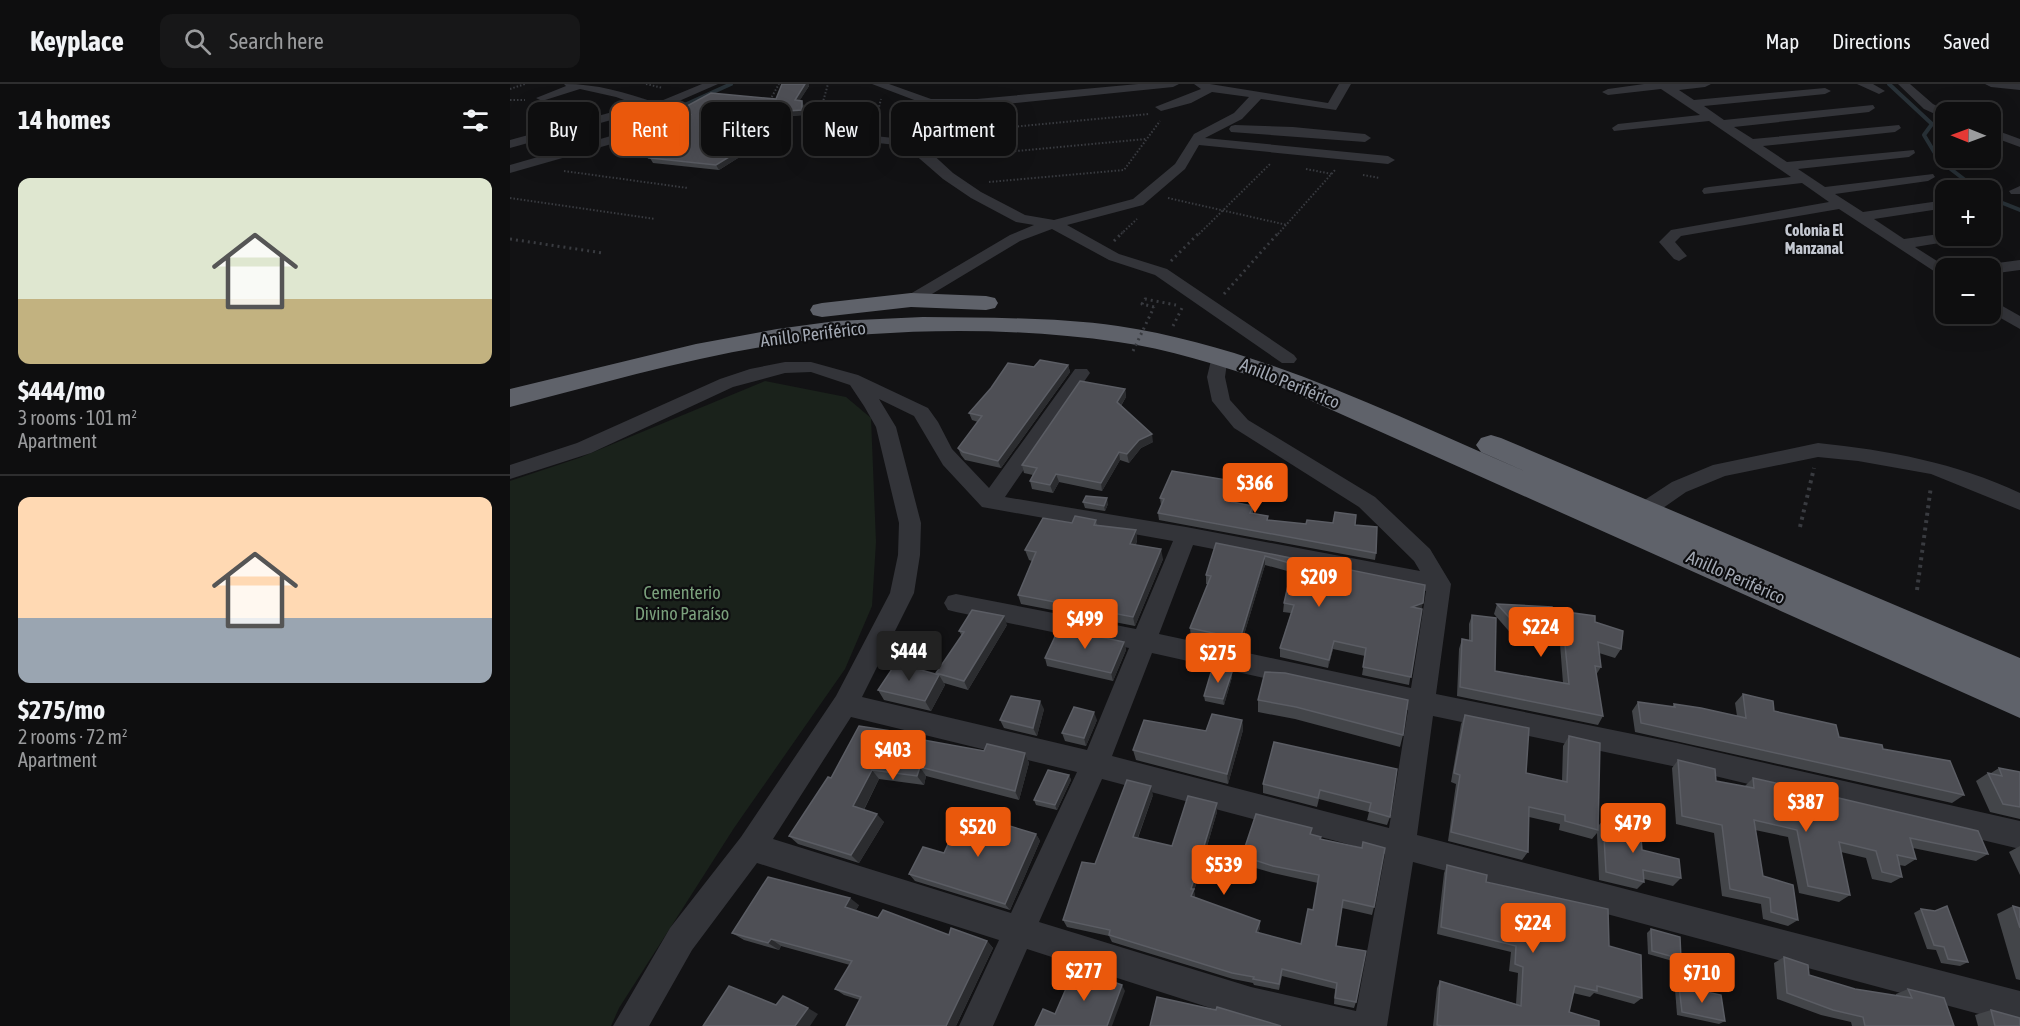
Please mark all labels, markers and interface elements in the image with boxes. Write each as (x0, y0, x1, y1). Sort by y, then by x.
search box (160, 14, 580, 68)
text: Keyplace (30, 25, 124, 57)
icon: search (181, 25, 214, 58)
text: Search here (229, 28, 324, 54)
text: Map (1765, 29, 1799, 53)
text: Directions (1832, 29, 1911, 53)
text: Saved (1944, 29, 1990, 53)
chip: Buy (528, 102, 599, 156)
chip: Rent (611, 102, 689, 156)
chip: Filters (701, 102, 791, 156)
chip: New (803, 102, 879, 156)
chip: Apartment (891, 102, 1016, 156)
north arrow (1935, 102, 2001, 168)
map controls (1935, 102, 2001, 324)
icon: filters (459, 104, 492, 137)
text: 14 homes (18, 105, 111, 135)
button: + (1935, 180, 2001, 246)
icon: home (201, 217, 309, 325)
district label: Colonia El Manzanal (1785, 221, 1844, 257)
button: − (1935, 258, 2001, 324)
street label: Anillo Periférico (759, 317, 867, 351)
street label: Anillo Periférico (1237, 353, 1343, 413)
text: $444/mo (18, 376, 105, 406)
text: 3 rooms · 101 m² (18, 406, 137, 429)
text: Apartment (18, 429, 97, 452)
pin: $366 (1219, 463, 1291, 514)
text: $366 (1237, 471, 1273, 494)
icon: home (201, 536, 309, 644)
street label: Anillo Periférico (1683, 546, 1789, 608)
pin: $209 (1283, 557, 1355, 608)
text: $209 (1301, 565, 1337, 588)
park label: Cementerio Divino Paraíso (635, 582, 729, 624)
pin: $499 (1049, 599, 1121, 650)
text: $499 (1067, 607, 1103, 630)
pin: $224 (1505, 607, 1577, 658)
text: $224 (1523, 615, 1559, 638)
pin: $444 (873, 631, 945, 682)
pin: $275 (1182, 633, 1254, 684)
text: $444 (891, 639, 927, 662)
text: $275 (1200, 641, 1236, 664)
text: $275/mo (18, 695, 105, 725)
text: 2 rooms · 72 m² (18, 725, 128, 748)
pin: $403 (857, 730, 929, 781)
text: $403 (875, 738, 911, 761)
text: Apartment (18, 748, 97, 771)
pin: $387 (1770, 782, 1842, 833)
text: $387 (1788, 790, 1824, 813)
pin: $479 (1597, 803, 1669, 854)
pin: $520 (942, 807, 1014, 858)
text: $479 (1615, 811, 1651, 834)
text: $520 (960, 815, 996, 838)
pin: $539 (1188, 845, 1260, 896)
text: $539 (1206, 853, 1242, 876)
pin: $224 (1497, 903, 1569, 954)
text: $224 (1515, 911, 1551, 934)
pin: $277 (1048, 951, 1120, 1002)
pin: $710 (1666, 953, 1738, 1004)
text: $277 (1066, 959, 1102, 982)
text: $710 (1684, 961, 1720, 984)

